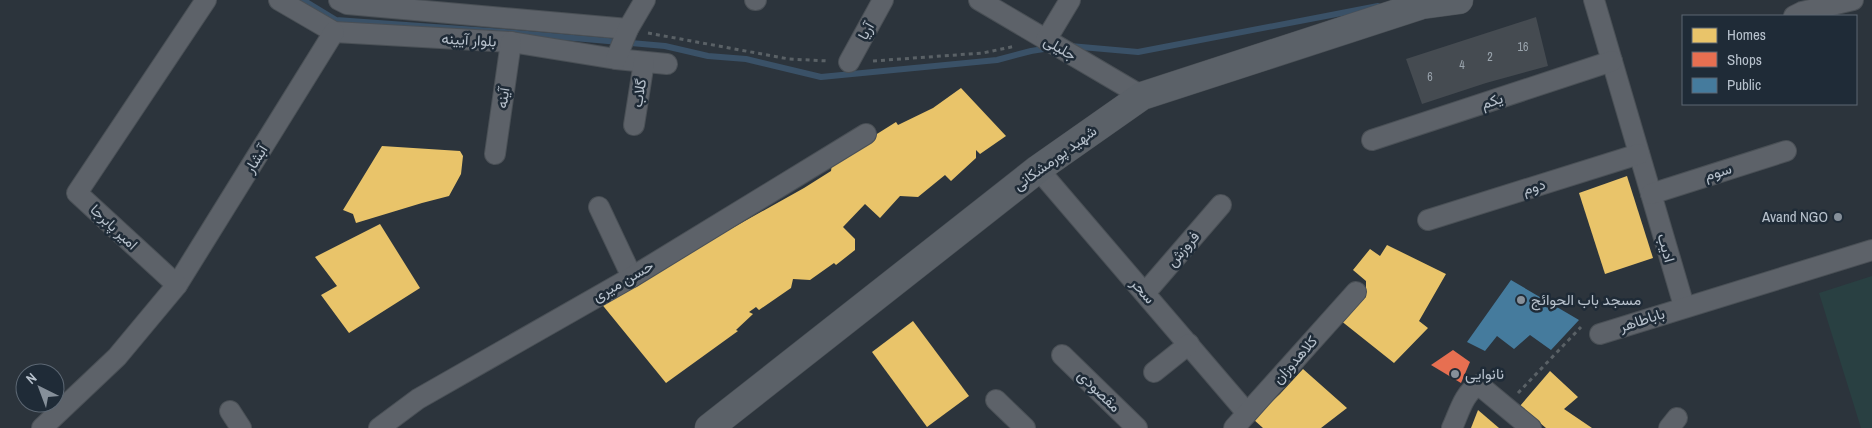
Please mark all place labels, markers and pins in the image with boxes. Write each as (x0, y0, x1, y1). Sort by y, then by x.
place label: Avand NGO (1761, 206, 1828, 227)
marker: Avand NGO (1832, 211, 1844, 223)
place label: مسجد باب الحوائج (1531, 289, 1641, 311)
marker: مسجد باب الحوائج (1515, 294, 1527, 306)
place label: نانوایی (1465, 363, 1504, 384)
marker: نانوایی (1449, 368, 1461, 380)

